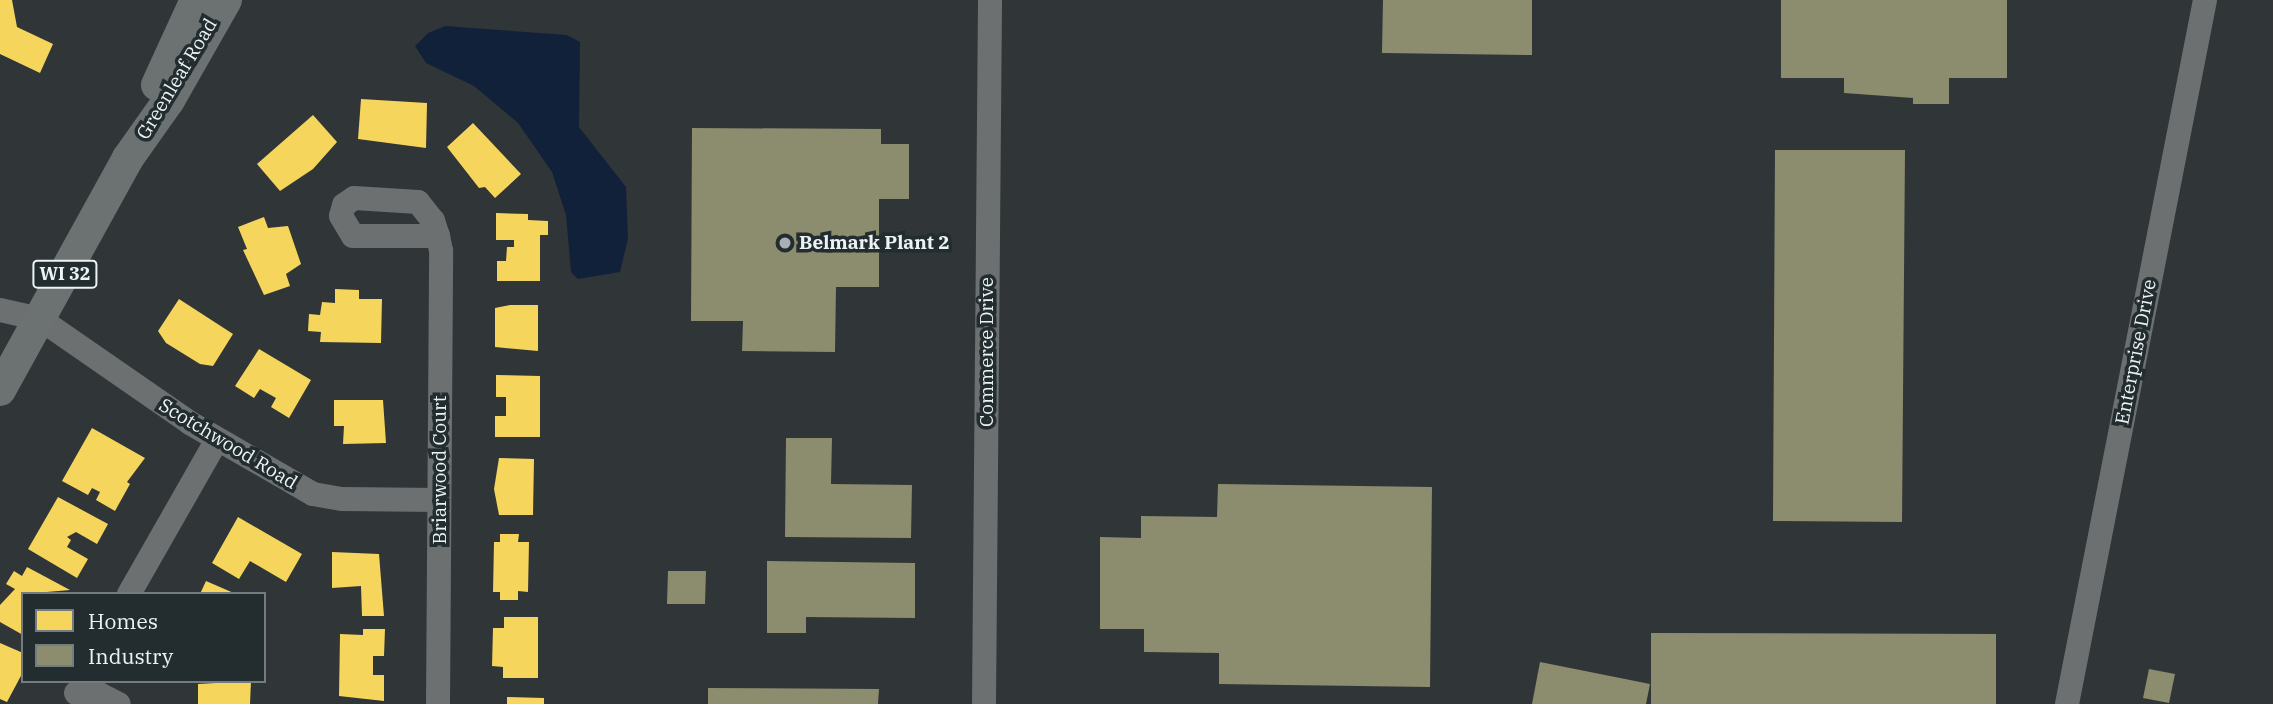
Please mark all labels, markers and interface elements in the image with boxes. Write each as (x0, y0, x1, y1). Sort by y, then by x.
street label: Greenleaf Road (132, 14, 222, 144)
place label: Belmark Plant 2 (799, 232, 950, 254)
marker: Belmark Plant 2 (777, 235, 793, 251)
road number: WI 32 (32, 260, 98, 288)
street label: Commerce Drive (976, 277, 998, 427)
street label: Enterprise Drive (2111, 277, 2161, 427)
street label: Scotchwood Road (155, 394, 301, 494)
street label: Briarwood Court (429, 396, 451, 544)
legend (21, 592, 266, 683)
text: Homes (88, 607, 158, 635)
text: Industry (88, 642, 173, 670)

